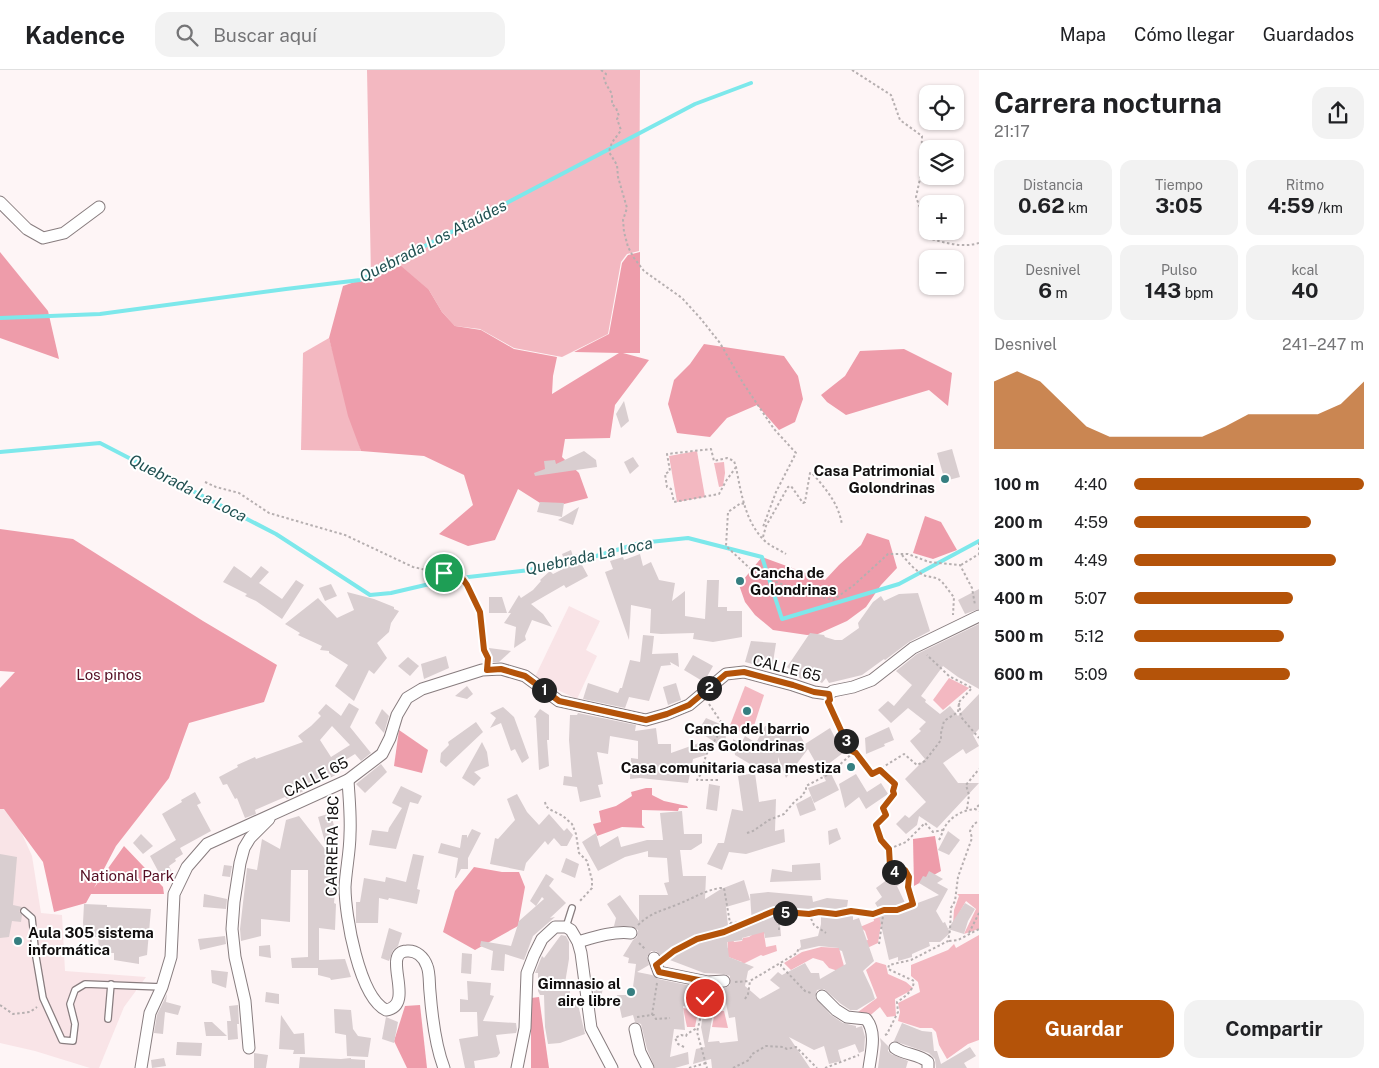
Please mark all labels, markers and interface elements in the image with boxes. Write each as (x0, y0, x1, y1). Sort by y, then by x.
search box (155, 12, 505, 57)
text: Kadence (25, 21, 125, 49)
icon: search (173, 21, 201, 49)
text: Buscar aquí (213, 24, 317, 46)
text: Mapa (1060, 24, 1106, 45)
text: Cómo llegar (1134, 24, 1235, 45)
text: Guardados (1263, 24, 1354, 45)
map controls (919, 85, 964, 295)
button: locate (919, 85, 964, 130)
text: Carrera nocturna (994, 86, 1222, 119)
button: share (1312, 87, 1364, 139)
text: 21:17 (994, 122, 1030, 141)
button: layers (919, 140, 964, 185)
text: Distancia (1023, 177, 1083, 193)
text: Tiempo (1155, 177, 1203, 193)
text: Ritmo (1286, 177, 1324, 193)
text: 0.62 (1018, 193, 1065, 218)
text: 3:05 (1155, 193, 1203, 218)
text: 4:59 (1267, 193, 1315, 218)
button: + (919, 195, 964, 240)
water label: Quebrada Los Ataúdes (356, 196, 510, 286)
text: km (1065, 200, 1088, 216)
text: /km (1315, 200, 1343, 216)
button: − (919, 250, 964, 295)
text: Desnivel (1025, 262, 1081, 278)
text: Pulso (1161, 262, 1197, 278)
text: kcal (1291, 262, 1319, 278)
text: 6 (1038, 278, 1052, 303)
text: 143 (1145, 278, 1181, 303)
text: 40 (1291, 278, 1319, 303)
text: m (1052, 285, 1068, 301)
text: bpm (1181, 285, 1213, 301)
text: Desnivel (994, 335, 1057, 354)
text: 241–247 m (1282, 335, 1364, 354)
water label: Quebrada La Loca (126, 450, 250, 526)
place label: Casa Patrimonial Golondrinas (813, 462, 935, 496)
marker: Casa Patrimonial Golondrinas (939, 473, 951, 485)
text: 100 m (994, 475, 1039, 494)
text: 4:40 (1074, 475, 1107, 494)
text: 200 m (994, 513, 1043, 532)
text: 4:59 (1074, 513, 1108, 532)
water label: Quebrada La Loca (524, 533, 654, 579)
text: 300 m (994, 551, 1043, 570)
text: 4:49 (1074, 551, 1108, 570)
pin (423, 552, 465, 594)
icon: arrive (430, 559, 458, 587)
place label: Cancha de Golondrinas (750, 564, 837, 598)
marker: Cancha de Golondrinas (734, 575, 746, 587)
text: 400 m (994, 589, 1043, 608)
text: 5:07 (1074, 589, 1107, 608)
text: 500 m (994, 627, 1043, 646)
text: 5:12 (1074, 627, 1104, 646)
street label: CALLE 65 (751, 651, 823, 685)
text: 600 m (994, 665, 1043, 684)
text: 5:09 (1074, 665, 1108, 684)
park label: Los pinos (76, 666, 142, 683)
pin: 2 (696, 676, 722, 700)
pin: 1 (532, 678, 556, 702)
text: 2 (705, 680, 714, 696)
text: 1 (542, 682, 548, 698)
marker: Cancha del barrio Las Golondrinas (741, 705, 753, 717)
place label: Cancha del barrio Las Golondrinas (684, 720, 810, 754)
pin: 3 (834, 728, 858, 754)
text: 3 (842, 733, 851, 749)
street label: CALLE 65 (281, 754, 351, 800)
place label: Casa comunitaria casa mestiza (621, 759, 841, 776)
marker: Casa comunitaria casa mestiza (845, 761, 857, 773)
street label: CARRERA 18C (323, 795, 341, 897)
pin: 4 (882, 860, 906, 884)
text: 4 (890, 864, 899, 880)
park label: National Park (80, 867, 174, 884)
pin: 5 (772, 900, 798, 926)
text: 5 (781, 905, 790, 921)
place label: Aula 305 sistema informática (28, 924, 154, 958)
marker: Aula 305 sistema informática (12, 935, 24, 947)
place label: Gimnasio al aire libre (538, 975, 621, 1009)
pin (684, 977, 726, 1019)
icon: check (691, 984, 719, 1012)
marker: Gimnasio al aire libre (625, 986, 637, 998)
button: Guardar (994, 1000, 1174, 1058)
button: Compartir (1184, 1000, 1364, 1058)

